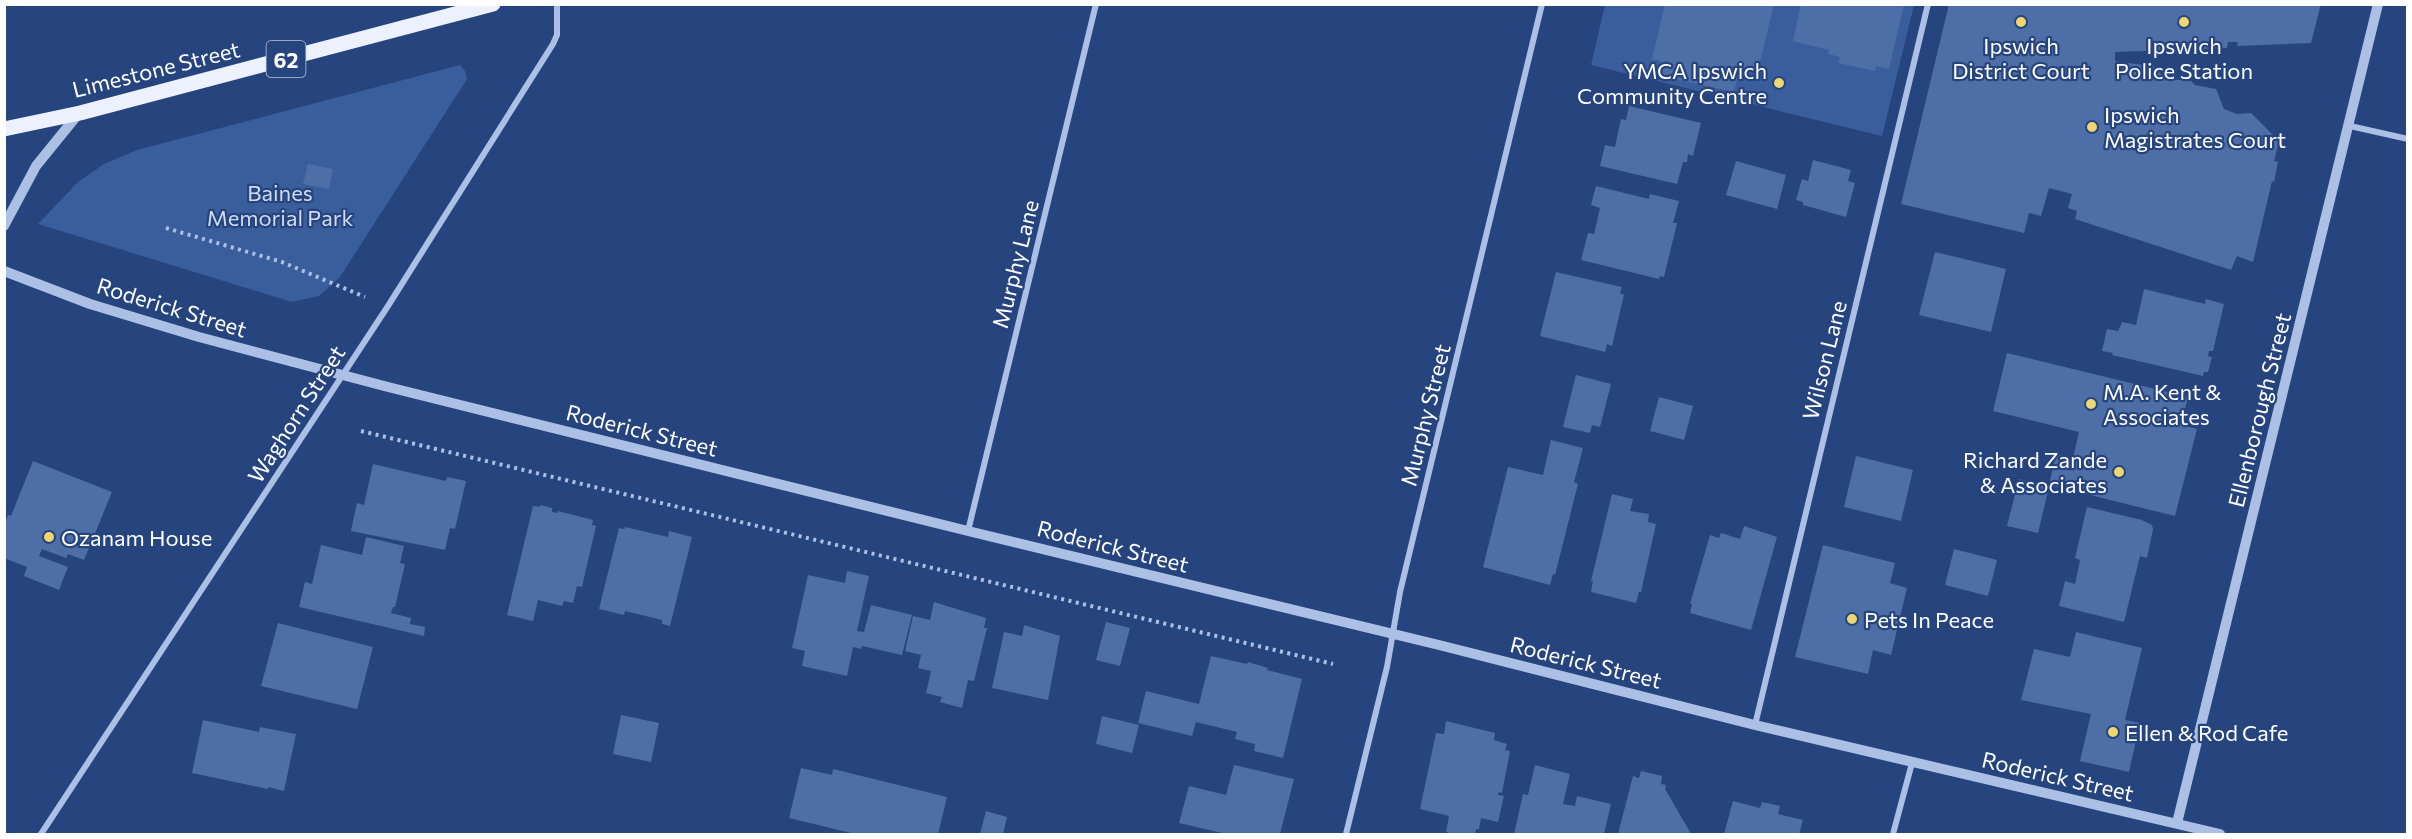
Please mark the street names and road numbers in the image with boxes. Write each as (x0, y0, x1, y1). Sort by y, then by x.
street label: Limestone Street (69, 35, 243, 103)
road number: 62 (266, 41, 306, 77)
street label: Murphy Lane (986, 197, 1044, 331)
street label: Roderick Street (94, 271, 250, 343)
street label: Wilson Lane (1796, 298, 1852, 422)
street label: Ellenborough Street (2222, 310, 2296, 510)
street label: Waghorn Street (242, 340, 350, 488)
street label: Murphy Street (1394, 341, 1456, 489)
street label: Roderick Street (563, 398, 721, 462)
street label: Roderick Street (1034, 514, 1192, 578)
street label: Roderick Street (1507, 630, 1665, 694)
street label: Roderick Street (1979, 745, 2137, 807)

